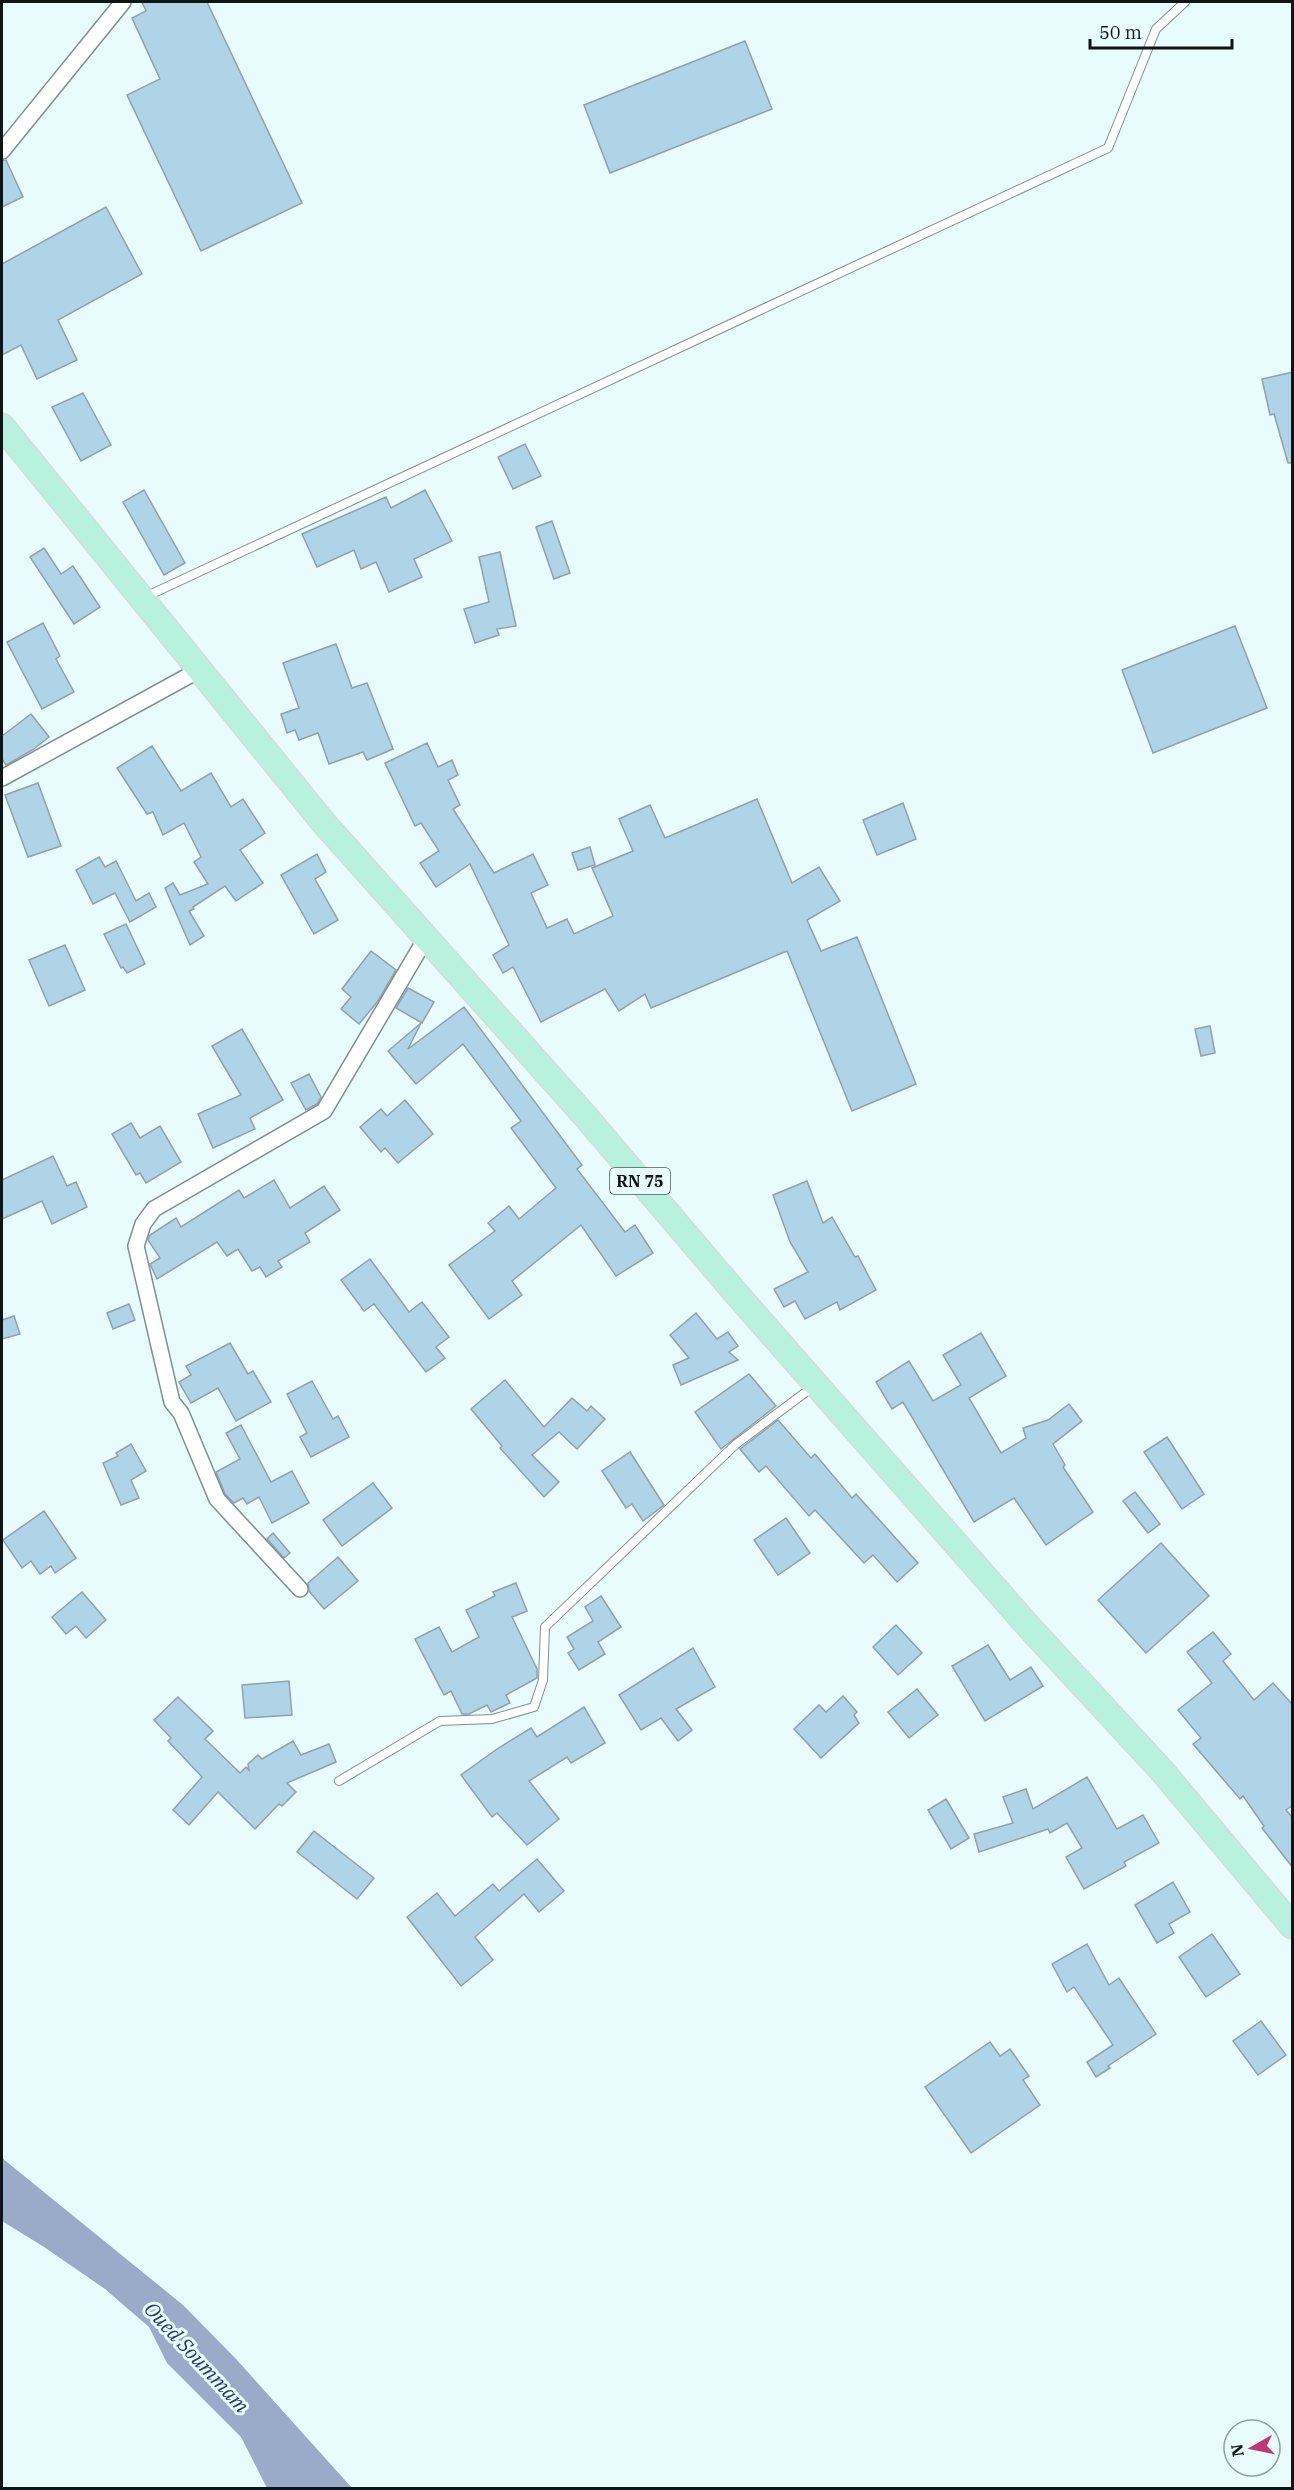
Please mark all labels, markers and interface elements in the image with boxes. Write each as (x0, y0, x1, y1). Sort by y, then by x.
scale bar (1090, 12, 1232, 50)
text: 50 m (1099, 21, 1142, 44)
road number: RN 75 (610, 1168, 670, 1194)
water label: Oued Soummam (139, 2296, 256, 2418)
north arrow (1222, 2418, 1282, 2478)
text: N (1226, 2443, 1248, 2458)

